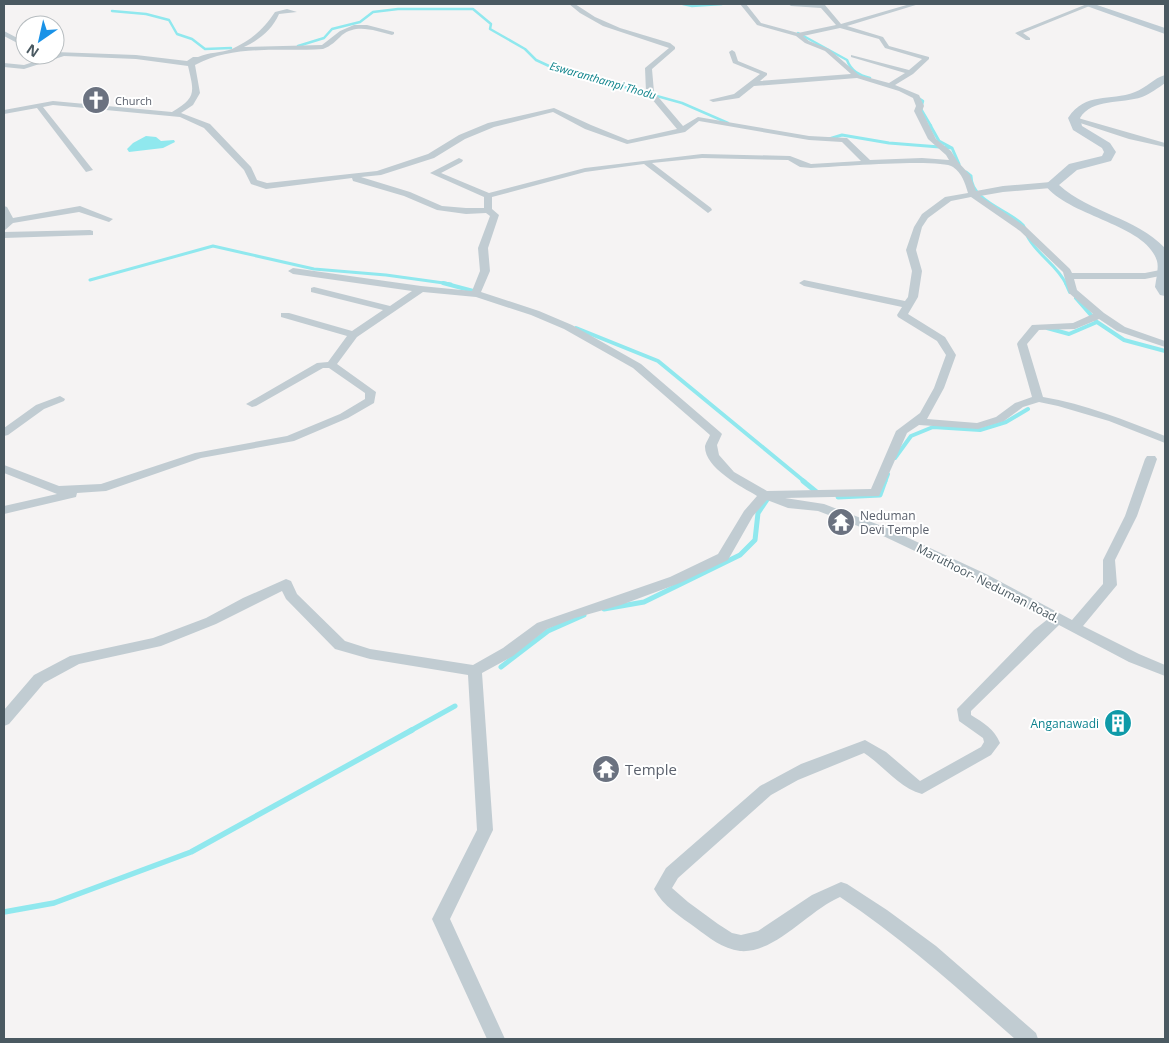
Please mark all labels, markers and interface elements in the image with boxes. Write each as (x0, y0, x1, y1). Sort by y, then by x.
north arrow (15, 15, 65, 65)
text: N (22, 40, 42, 62)
water label: Eswaranthampi Thodu (548, 58, 658, 102)
church icon: Church (81, 85, 111, 115)
place label: Church (115, 93, 152, 108)
temple icon: Neduman Devi Temple (826, 507, 856, 537)
place label: Neduman Devi Temple (860, 507, 929, 538)
street label: Maruthoor- Neduman Road. (914, 540, 1062, 626)
building icon: Anganawadi (1103, 708, 1133, 738)
place label: Anganawadi (1031, 715, 1099, 732)
temple icon: Temple (591, 754, 621, 784)
place label: Temple (625, 759, 677, 779)

